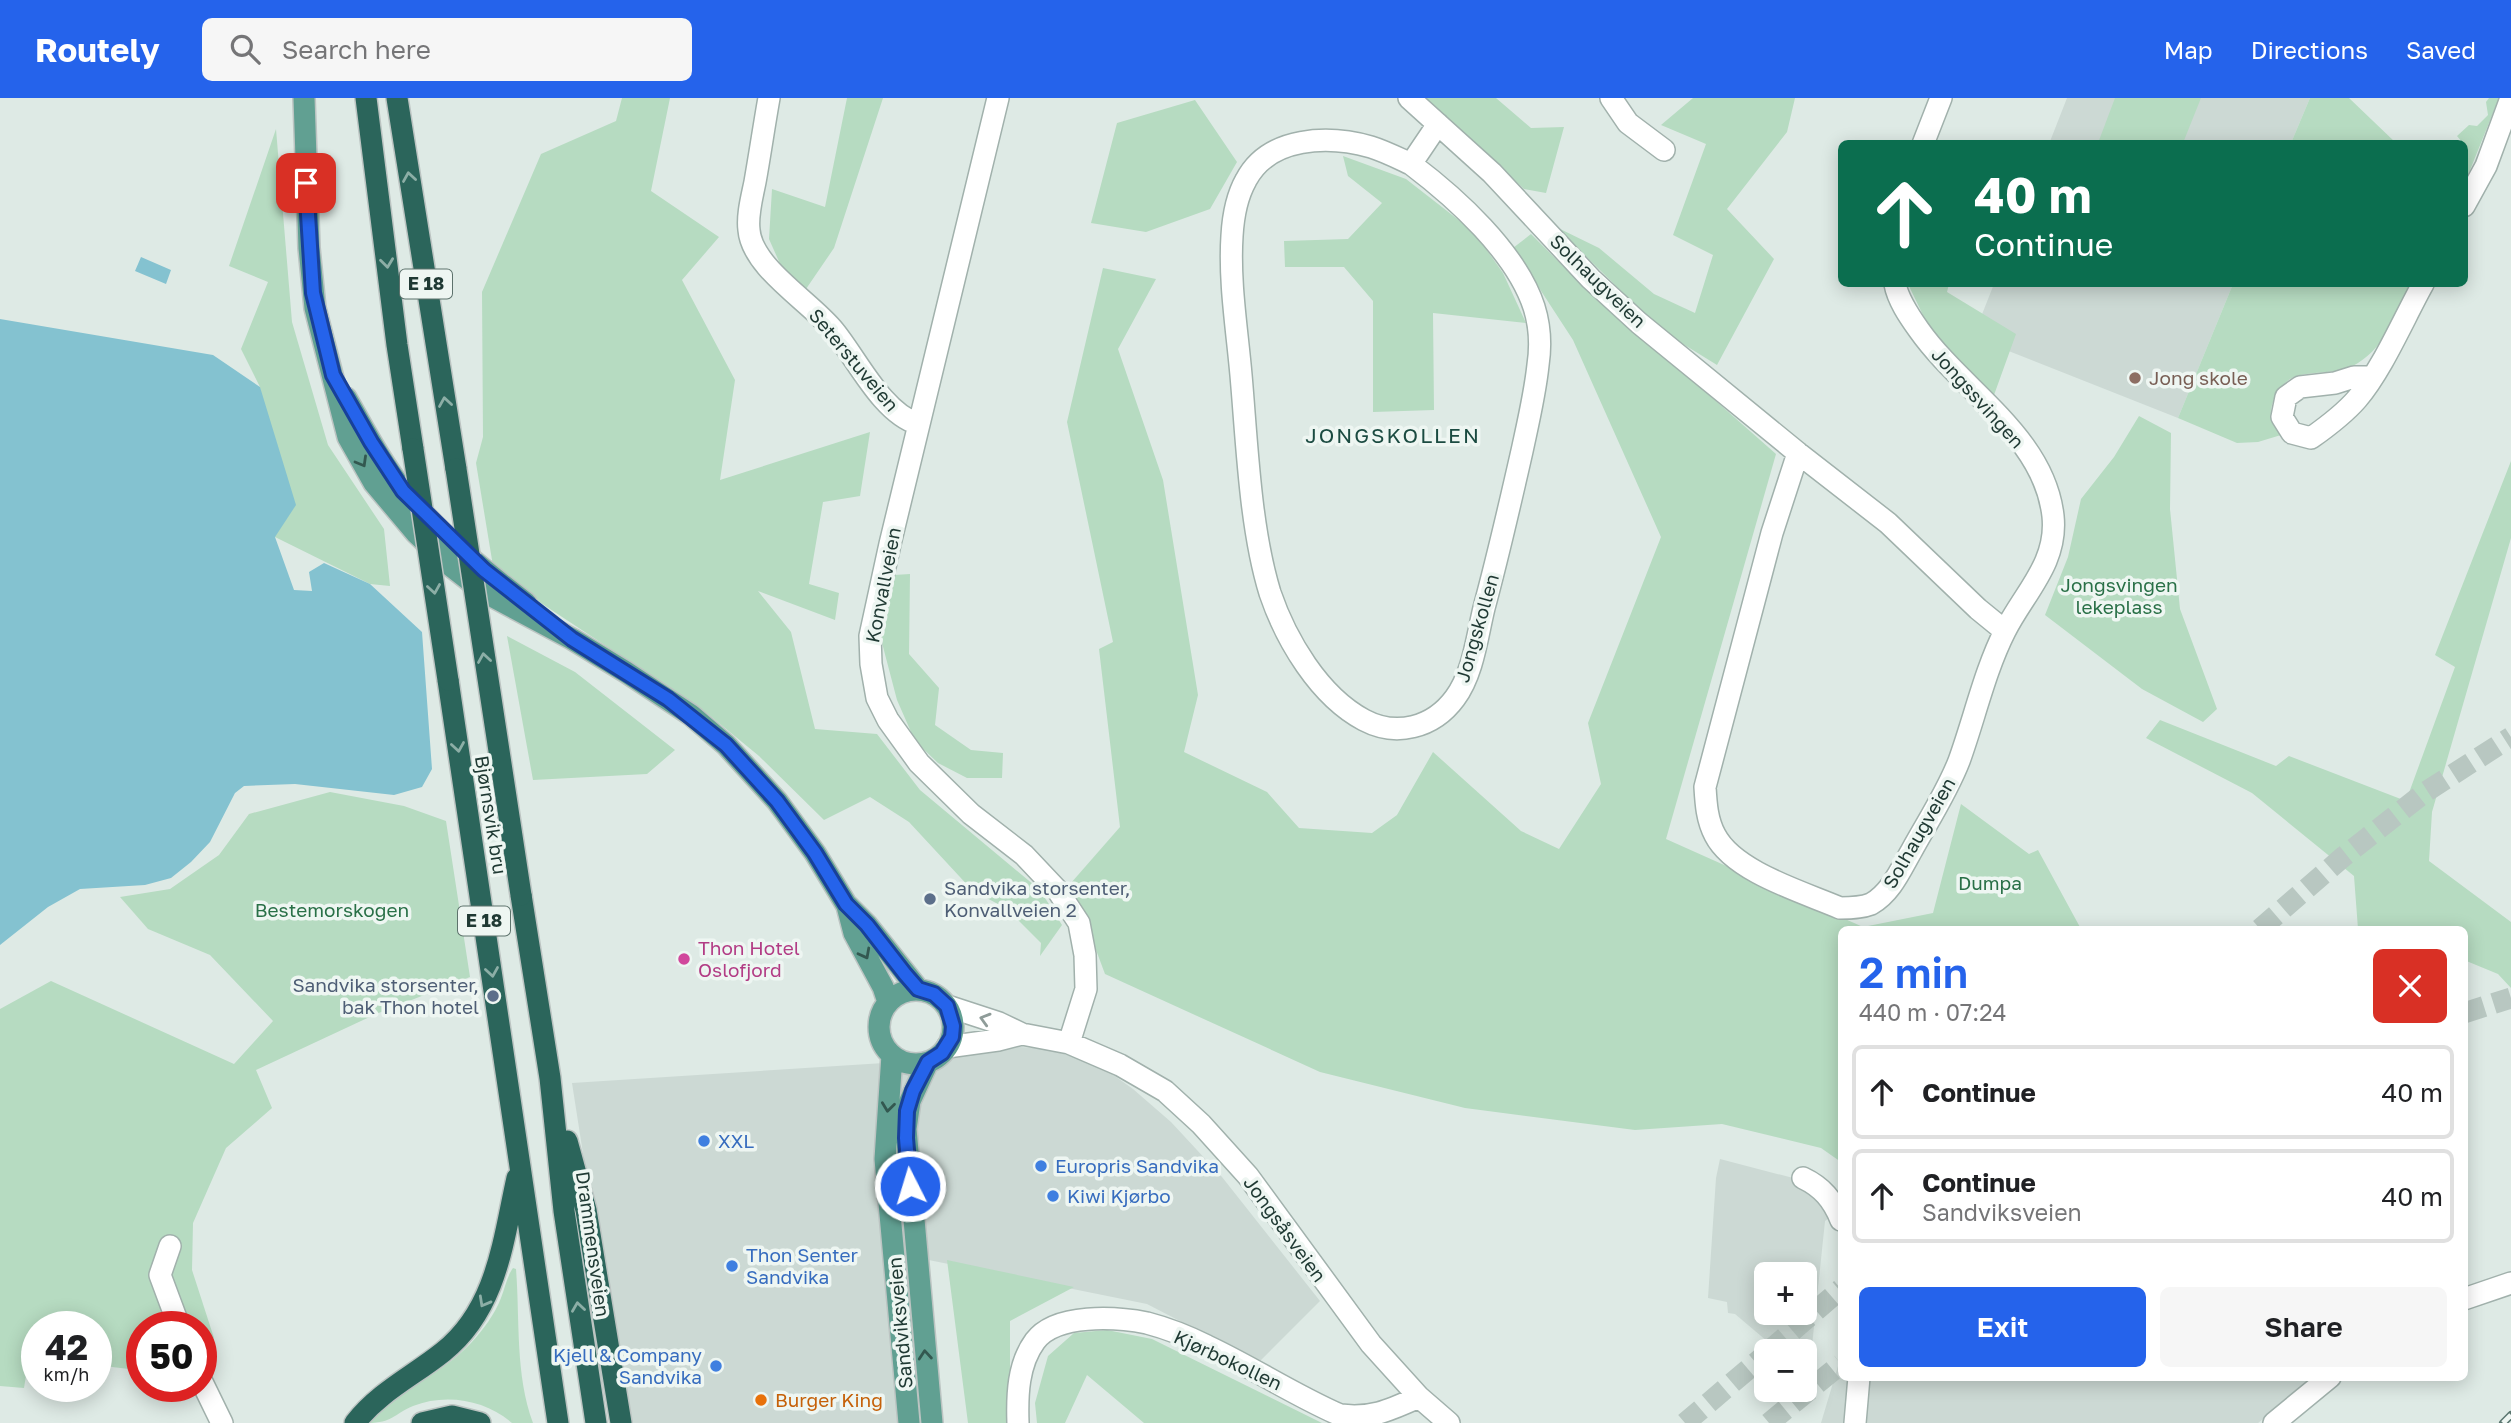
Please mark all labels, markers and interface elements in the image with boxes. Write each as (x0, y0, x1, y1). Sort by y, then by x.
search box (202, 18, 692, 81)
text: Routely (35, 30, 160, 69)
icon: search (226, 30, 264, 68)
text: Search here (282, 34, 431, 65)
text: Map (2164, 35, 2213, 64)
text: Directions (2251, 35, 2368, 64)
text: Saved (2406, 35, 2476, 64)
pin (276, 153, 336, 213)
icon: arrive (287, 164, 325, 202)
text: 40 m (1974, 165, 2092, 224)
icon: ahead (1859, 168, 1950, 259)
one-way arrow (402, 172, 417, 183)
text: Continue (1974, 225, 2113, 263)
street label: Solhaugveien (1546, 229, 1651, 332)
one-way arrow (379, 257, 394, 269)
road number: E 18 (400, 270, 452, 299)
street label: Seterstuveien (805, 303, 904, 416)
street label: Jongssvingen (1927, 343, 2029, 453)
place label: Jong skole (2149, 366, 2248, 389)
marker: Jong skole (2127, 370, 2143, 386)
one-way arrow (438, 396, 453, 408)
district label: JONGSKOLLEN (1305, 422, 1481, 448)
one-way arrow (354, 455, 367, 468)
street label: Konvallveien (860, 525, 905, 645)
street label: Jongskollen (1450, 571, 1503, 685)
park label: Jongsvingen lekeplass (2060, 573, 2178, 618)
one-way arrow (427, 583, 442, 595)
one-way arrow (477, 652, 492, 664)
one-way arrow (450, 741, 465, 753)
street label: Bjørnsvik bru (471, 754, 512, 876)
street label: Solhaugveien (1878, 773, 1960, 892)
park label: Dumpa (1958, 871, 2022, 894)
place label: Sandvika storsenter, Konvallveien 2 (944, 876, 1131, 921)
marker: Sandvika storsenter, Konvallveien 2 (922, 891, 938, 907)
park label: Bestemorskogen (255, 898, 409, 921)
road number: E 18 (458, 906, 510, 936)
place label: Thon Hotel Oslofjord (698, 936, 800, 981)
one-way arrow (857, 947, 870, 959)
text: 2 min (1859, 947, 1968, 997)
button: close (2373, 949, 2447, 1023)
marker: Thon Hotel Oslofjord (676, 951, 692, 967)
one-way arrow (484, 966, 499, 978)
place label: Sandvika storsenter, bak Thon hotel (292, 973, 479, 1018)
marker: Sandvika storsenter, bak Thon hotel (485, 988, 501, 1004)
text: 440 m · 07:24 (1859, 998, 2007, 1026)
one-way arrow (979, 1012, 991, 1027)
icon: ahead (1863, 1073, 1901, 1111)
text: Continue (1922, 1077, 2036, 1108)
text: 40 m (2382, 1077, 2443, 1108)
one-way arrow (881, 1101, 896, 1113)
place label: XXL (718, 1129, 754, 1152)
marker: XXL (696, 1133, 712, 1149)
position arrow (873, 1149, 947, 1223)
place label: Europris Sandvika (1055, 1154, 1219, 1177)
marker: Europris Sandvika (1033, 1158, 1049, 1174)
text: Continue (1922, 1167, 2036, 1198)
street label: Drammensveien (572, 1170, 615, 1318)
street label: Jongsåsveien (1239, 1171, 1332, 1286)
icon: ahead (1863, 1177, 1901, 1215)
text: 40 m (2382, 1181, 2443, 1212)
place label: Kiwi Kjørbo (1067, 1184, 1171, 1207)
marker: Kiwi Kjørbo (1045, 1188, 1061, 1204)
text: Sandviksveien (1922, 1198, 2082, 1226)
place label: Thon Senter Sandvika (746, 1243, 859, 1288)
street label: Sandviksveien (882, 1256, 917, 1390)
marker: Thon Senter Sandvika (724, 1258, 740, 1274)
map controls (1754, 1262, 1817, 1402)
button: + (1754, 1262, 1817, 1325)
button: Exit (1859, 1287, 2146, 1367)
button: Share (2160, 1287, 2447, 1367)
one-way arrow (479, 1294, 492, 1307)
one-way arrow (571, 1301, 586, 1313)
speed limit sign: 50 (126, 1311, 217, 1402)
street label: Kjørbokollen (1171, 1325, 1286, 1395)
text: 42 (45, 1326, 88, 1368)
button: − (1754, 1339, 1817, 1402)
place label: Kjell & Company Sandvika (553, 1343, 702, 1388)
one-way arrow (918, 1349, 933, 1361)
marker: Kjell & Company Sandvika (708, 1358, 724, 1374)
text: km/h (44, 1363, 89, 1385)
place label: Burger King (775, 1388, 883, 1411)
marker: Burger King (753, 1392, 769, 1408)

